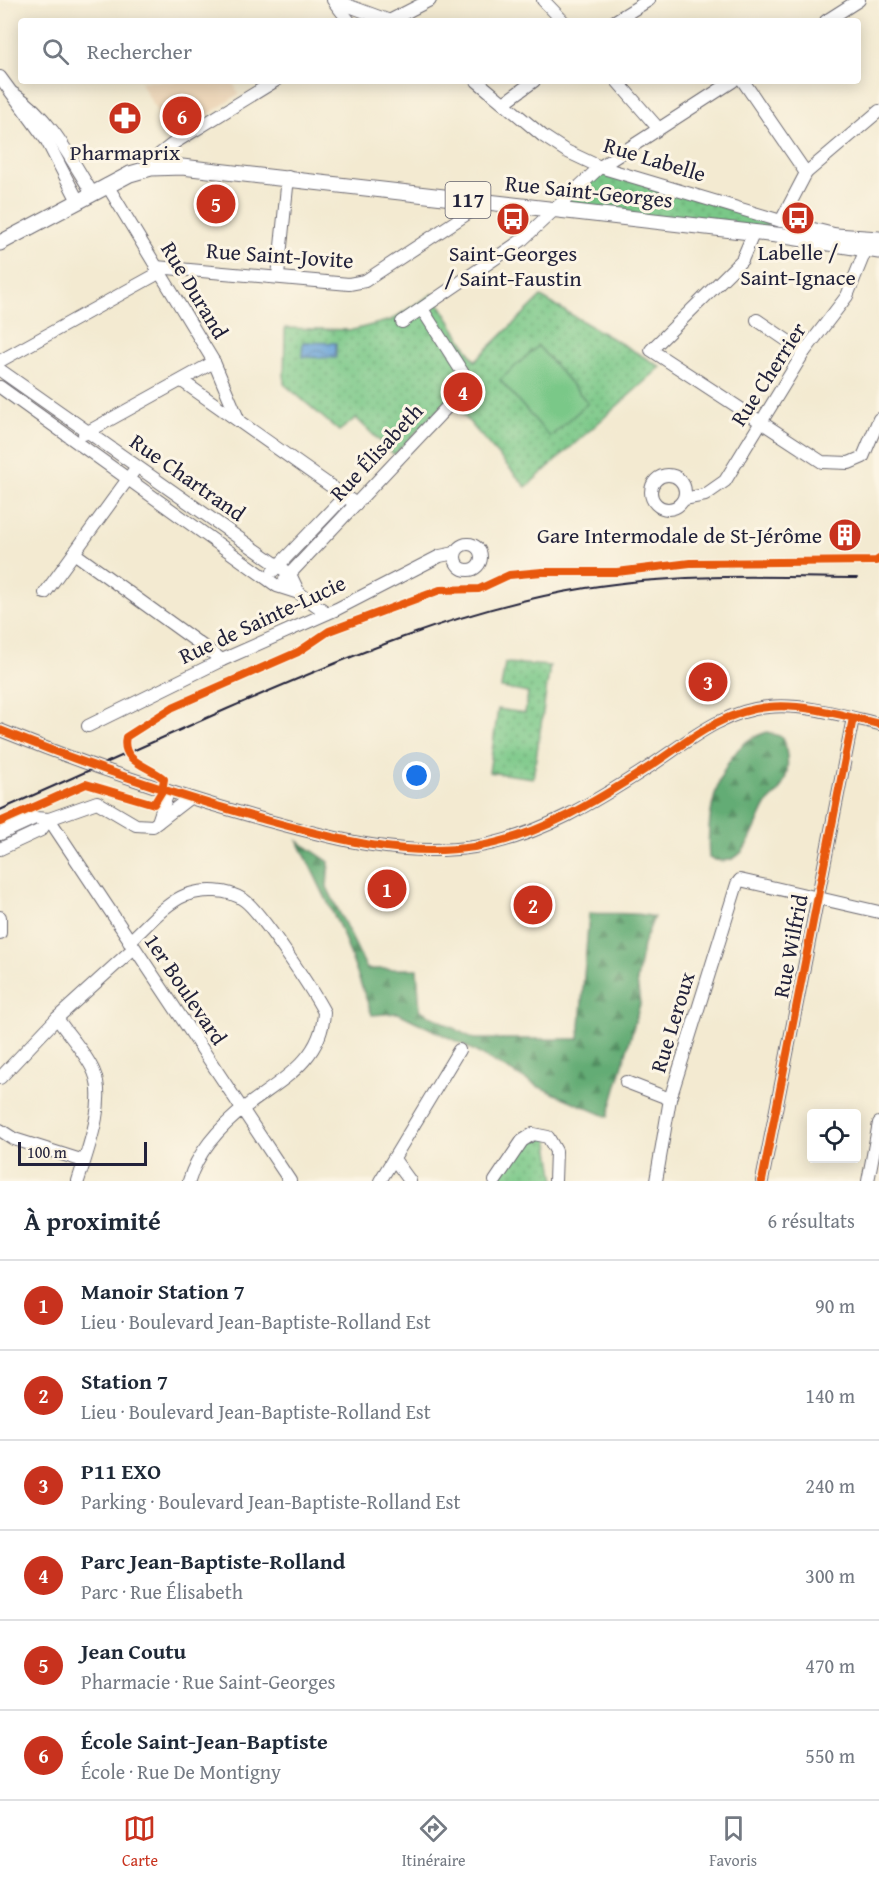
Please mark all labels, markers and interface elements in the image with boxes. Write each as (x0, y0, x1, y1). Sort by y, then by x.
search box (18, 18, 861, 84)
icon: search (39, 35, 72, 68)
text: Rechercher (87, 35, 192, 67)
pin: 6 (162, 94, 201, 138)
pharmacy icon: Pharmaprix (107, 100, 143, 136)
street label: Rue Labelle (600, 128, 710, 190)
place label: Pharmaprix (70, 136, 181, 168)
street label: Rue Saint-Georges (504, 166, 674, 216)
pin: 5 (196, 182, 236, 226)
road number: 117 (446, 182, 490, 218)
bus stop icon: Labelle / Saint-Ignace (780, 200, 816, 236)
bus stop icon: Saint-Georges / Saint-Faustin (495, 201, 531, 237)
street label: Rue Saint-Jovite (205, 234, 355, 276)
street label: Rue Durand (153, 235, 237, 345)
place label: Labelle / Saint-Ignace (740, 236, 856, 293)
place label: Saint-Georges / Saint-Faustin (444, 237, 582, 294)
street label: Rue Cherrier (722, 316, 814, 432)
pin: 4 (444, 370, 482, 414)
street label: Rue Élisabeth (322, 395, 430, 508)
street label: Rue Chartrand (124, 425, 253, 529)
building icon: Gare Intermodale de St-Jérôme (827, 517, 863, 553)
place label: Gare Intermodale de St-Jérôme (537, 519, 822, 551)
street label: Rue de Sainte-Lucie (173, 566, 351, 672)
pin: 3 (688, 660, 728, 704)
your location (402, 761, 431, 790)
pin: 1 (368, 866, 406, 912)
pin: 2 (514, 882, 552, 928)
street label: Rue Wilfrid (764, 891, 816, 1001)
street label: 1er Boulevard (137, 927, 235, 1051)
street label: Rue Leroux (642, 967, 703, 1076)
map controls (807, 1109, 861, 1163)
button: locate (807, 1109, 861, 1163)
scale bar (18, 1139, 147, 1166)
text: 100 m (27, 1140, 67, 1164)
text: À proximité (24, 1201, 161, 1240)
text: 6 résultats (767, 1206, 855, 1235)
text: Manoir Station 7 (81, 1275, 245, 1307)
text: 1 (38, 1291, 49, 1320)
text: 90 m (815, 1291, 855, 1320)
text: Lieu · Boulevard Jean-Baptiste-Rolland Est (81, 1307, 431, 1336)
text: Station 7 (81, 1365, 168, 1397)
text: 2 (38, 1381, 49, 1410)
text: 140 m (805, 1381, 855, 1410)
text: Lieu · Boulevard Jean-Baptiste-Rolland Est (81, 1397, 431, 1426)
text: P11 EXO (81, 1455, 161, 1487)
text: 3 (38, 1471, 49, 1500)
text: 240 m (805, 1471, 855, 1500)
text: Parking · Boulevard Jean-Baptiste-Rolland Est (81, 1487, 461, 1516)
text: Parc Jean-Baptiste-Rolland (81, 1545, 345, 1577)
text: 4 (38, 1561, 49, 1590)
text: 300 m (805, 1561, 855, 1590)
text: Parc · Rue Élisabeth (81, 1577, 243, 1606)
text: Jean Coutu (81, 1635, 186, 1667)
text: 5 (38, 1651, 49, 1680)
text: 470 m (805, 1651, 855, 1680)
text: Pharmacie · Rue Saint-Georges (81, 1667, 335, 1696)
text: École Saint-Jean-Baptiste (81, 1725, 328, 1757)
text: 6 (38, 1741, 49, 1770)
text: 550 m (805, 1741, 855, 1770)
text: École · Rue De Montigny (81, 1757, 281, 1786)
tab: Carte (122, 1812, 158, 1872)
tab: Itinéraire (402, 1812, 466, 1872)
tab: Favoris (709, 1812, 757, 1872)

